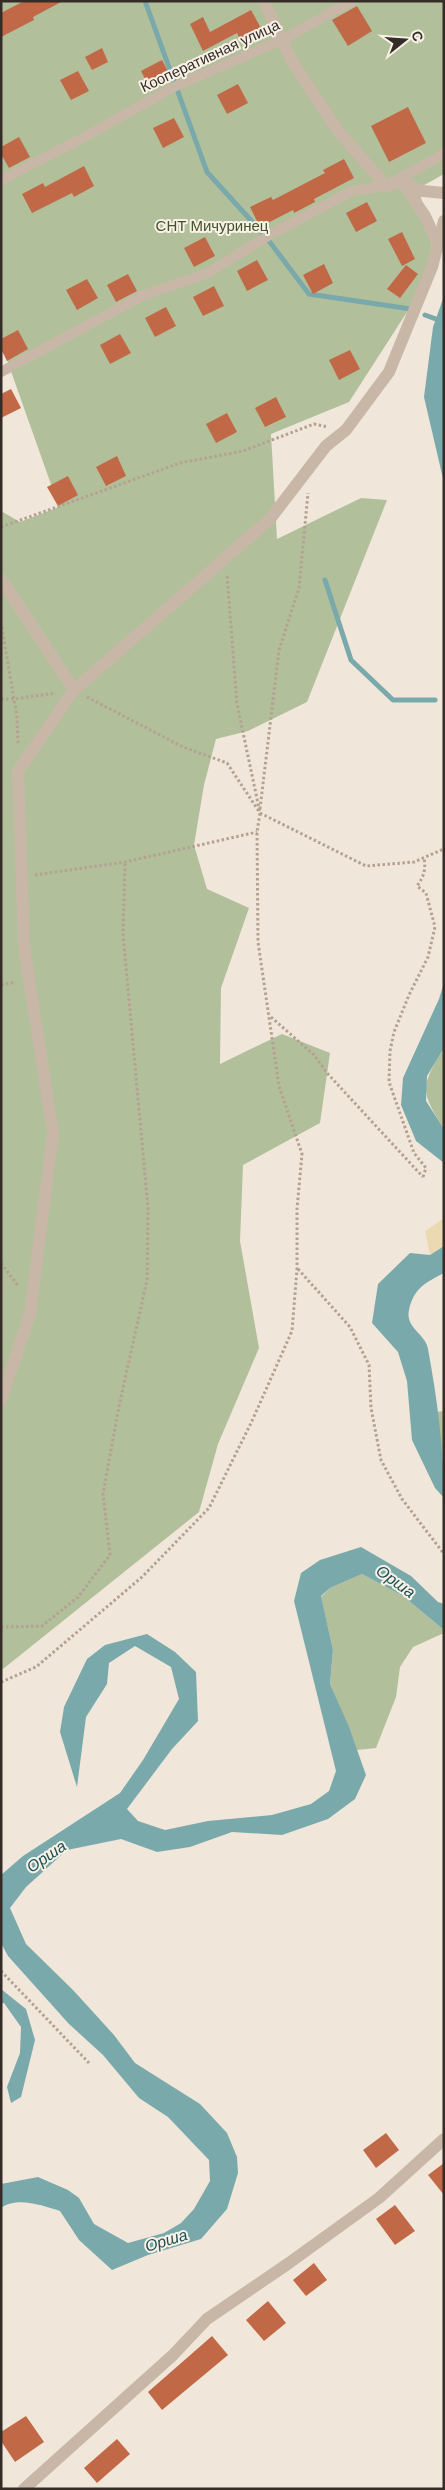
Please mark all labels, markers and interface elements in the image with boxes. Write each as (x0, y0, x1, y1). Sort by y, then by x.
street label: Кооперативная улица (137, 15, 283, 97)
north arrow (380, 15, 430, 65)
text: С (407, 29, 428, 44)
park label: СНТ Мичуринец (156, 216, 269, 236)
water label: Орша (372, 1560, 420, 1603)
water label: Орша (22, 1835, 70, 1877)
water label: Орша (142, 2224, 190, 2257)

